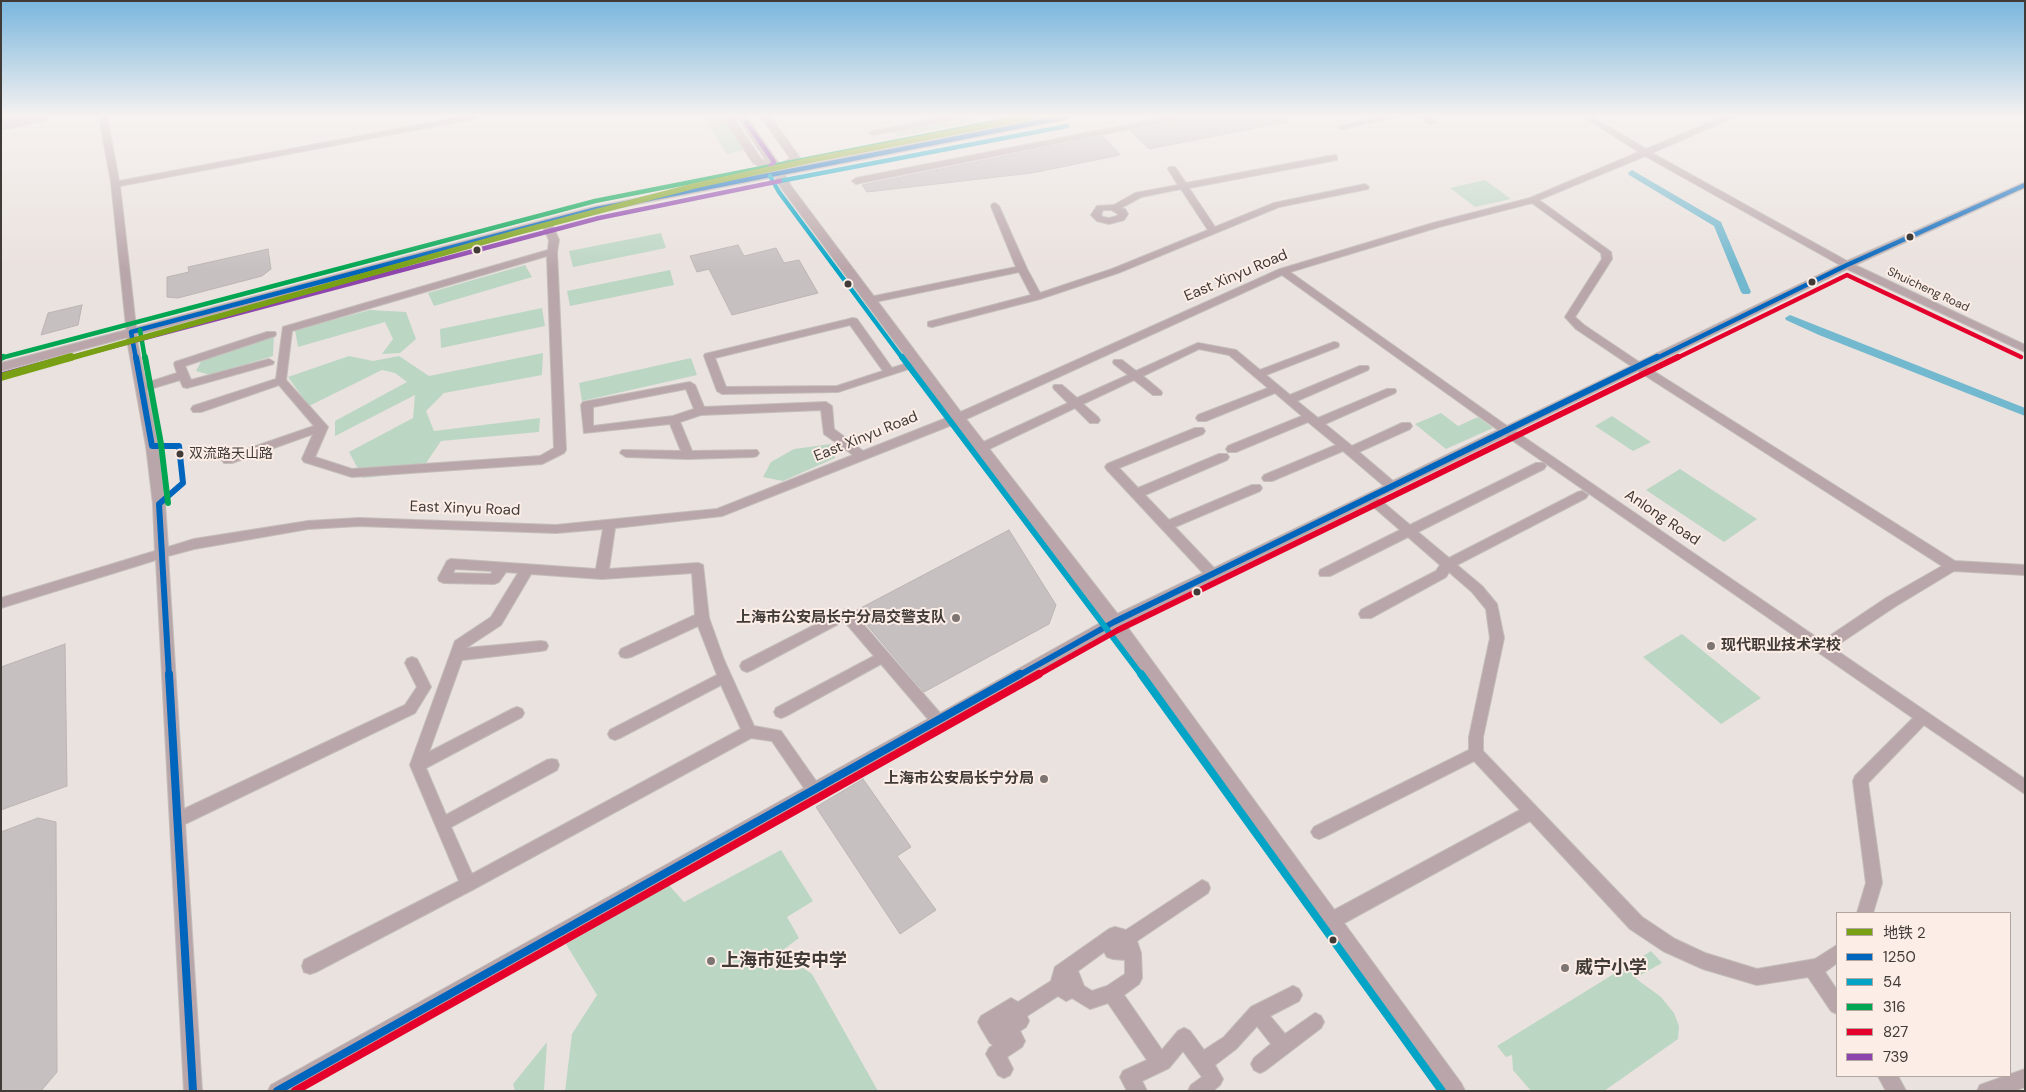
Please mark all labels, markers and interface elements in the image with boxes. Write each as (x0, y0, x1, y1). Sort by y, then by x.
unlabelled marker (1905, 232, 1915, 242)
unlabelled marker (472, 245, 482, 255)
street label: East Xinyu Road (1182, 246, 1290, 306)
street label: Shuicheng Road (1885, 265, 1971, 315)
unlabelled marker (1807, 277, 1817, 287)
unlabelled marker (843, 279, 853, 289)
street label: East Xinyu Road (811, 408, 921, 466)
place label: 双流路天山路 (189, 446, 273, 462)
marker: 双流路天山路 (175, 449, 185, 459)
street label: Anlong Road (1621, 486, 1703, 550)
street label: East Xinyu Road (409, 498, 521, 520)
unlabelled marker (1192, 587, 1202, 597)
place label: 上海市公安局长宁分局交警支队 (736, 609, 946, 627)
marker: 上海市公安局长宁分局交警支队 (950, 612, 962, 624)
place label: 现代职业技术学校 (1721, 637, 1841, 655)
marker: 现代职业技术学校 (1705, 640, 1717, 652)
place label: 上海市公安局长宁分局 (884, 770, 1034, 788)
marker: 上海市公安局长宁分局 (1038, 773, 1050, 785)
legend (1836, 912, 2011, 1077)
text: 地铁 2 (1883, 923, 1926, 943)
unlabelled marker (1328, 935, 1338, 945)
text: 1250 (1883, 947, 1916, 967)
place label: 上海市延安中学 (721, 950, 847, 972)
marker: 上海市延安中学 (705, 955, 717, 967)
place label: 威宁小学 (1575, 957, 1647, 979)
marker: 威宁小学 (1559, 962, 1571, 974)
text: 54 (1883, 972, 1901, 992)
text: 316 (1883, 997, 1906, 1017)
text: 827 (1883, 1022, 1908, 1042)
text: 739 (1883, 1047, 1908, 1067)

